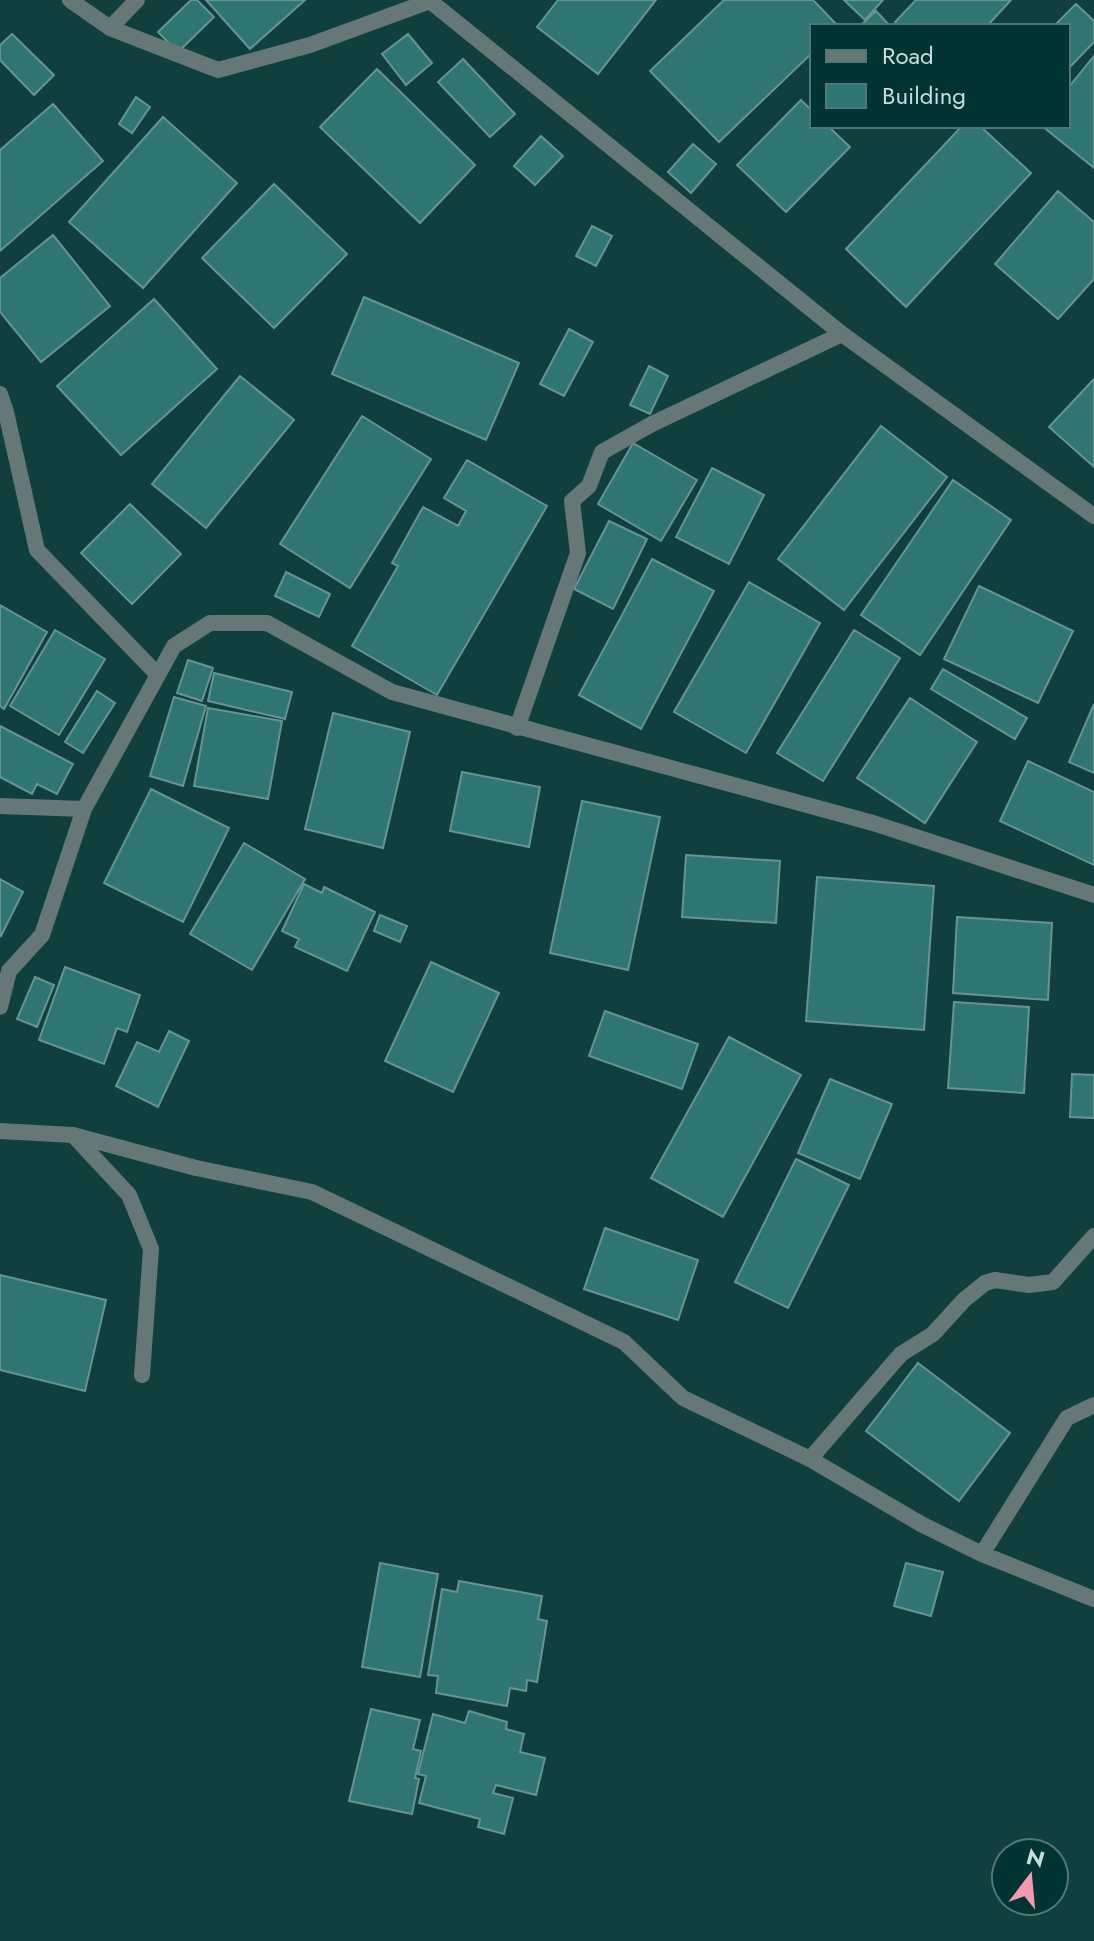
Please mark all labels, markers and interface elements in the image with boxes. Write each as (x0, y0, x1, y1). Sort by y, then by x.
legend (810, 24, 1070, 128)
text: Road (882, 38, 934, 73)
text: Building (882, 78, 966, 113)
north arrow (990, 1837, 1070, 1917)
text: N (1023, 1840, 1048, 1876)

